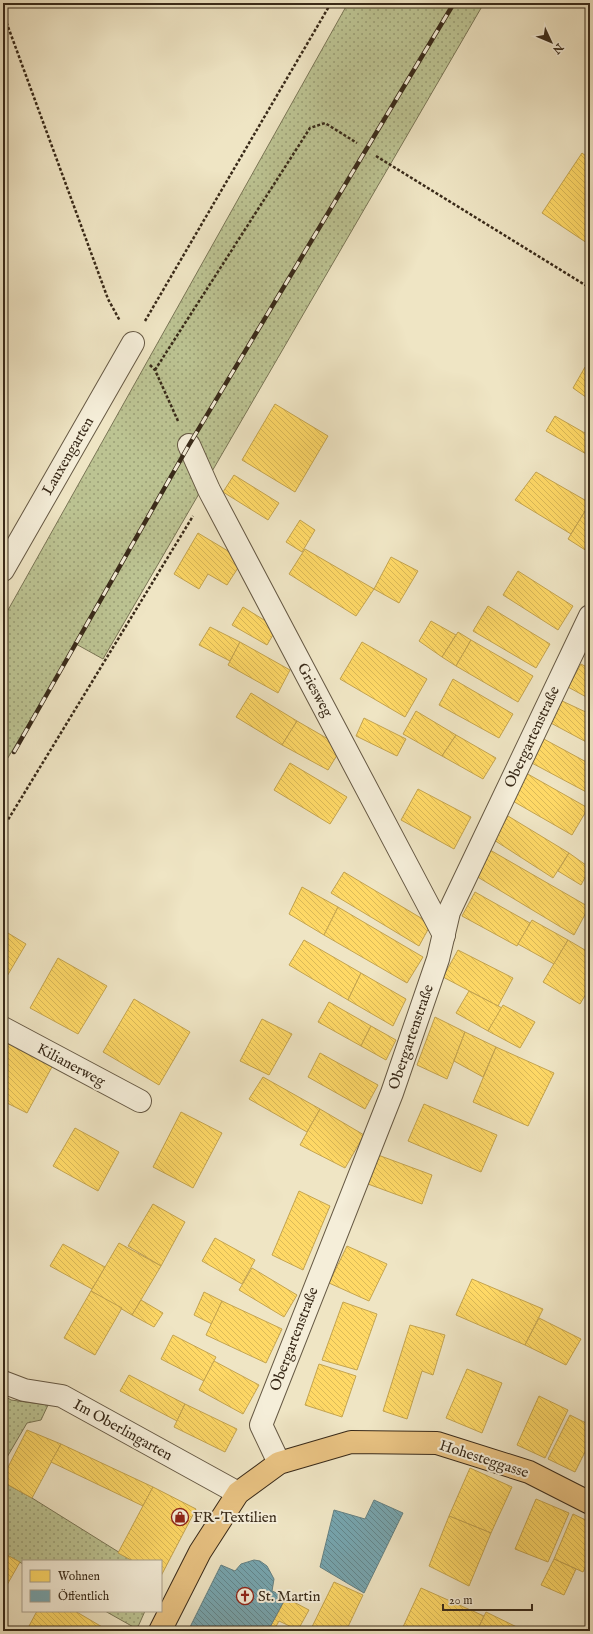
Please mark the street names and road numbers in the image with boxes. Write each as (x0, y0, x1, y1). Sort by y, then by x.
street label: Lauxengarten (38, 414, 98, 498)
street label: Griesweg (293, 660, 337, 721)
street label: Obergartenstraße (500, 683, 564, 791)
street label: Obergartenstraße (384, 982, 438, 1092)
street label: Kilianerweg (34, 1039, 109, 1091)
street label: Obergartenstraße (265, 1284, 323, 1394)
street label: Im Oberlingarten (70, 1395, 176, 1465)
street label: Hohesteggasse (437, 1436, 531, 1482)

